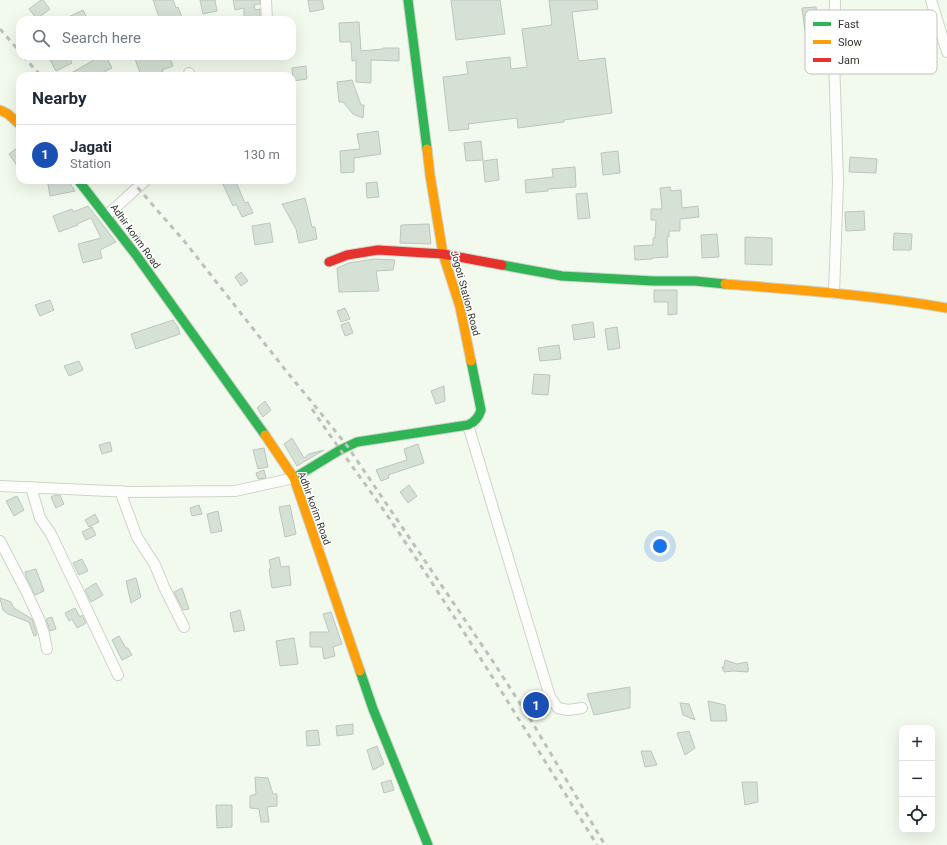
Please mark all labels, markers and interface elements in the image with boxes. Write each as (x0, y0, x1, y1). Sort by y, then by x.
legend (805, 10, 937, 74)
search box (16, 16, 296, 60)
text: Fast (838, 18, 860, 31)
icon: search (30, 27, 52, 49)
text: Search here (62, 29, 141, 47)
text: Slow (838, 36, 862, 49)
text: Jam (838, 54, 860, 67)
text: Nearby (32, 88, 87, 108)
text: Jagati (70, 138, 112, 156)
text: 1 (41, 147, 49, 162)
text: 130 m (243, 147, 280, 162)
text: Station (70, 156, 111, 171)
street label: Adhir korim Road (109, 202, 163, 271)
street label: Jogoti Station Road (449, 249, 482, 337)
street label: Adhir korim Road (296, 470, 333, 546)
your location (650, 536, 670, 556)
pin: 1 (523, 690, 549, 720)
map controls (899, 725, 935, 833)
button: + (899, 725, 935, 761)
button: − (899, 761, 935, 797)
button: locate (899, 797, 935, 833)

